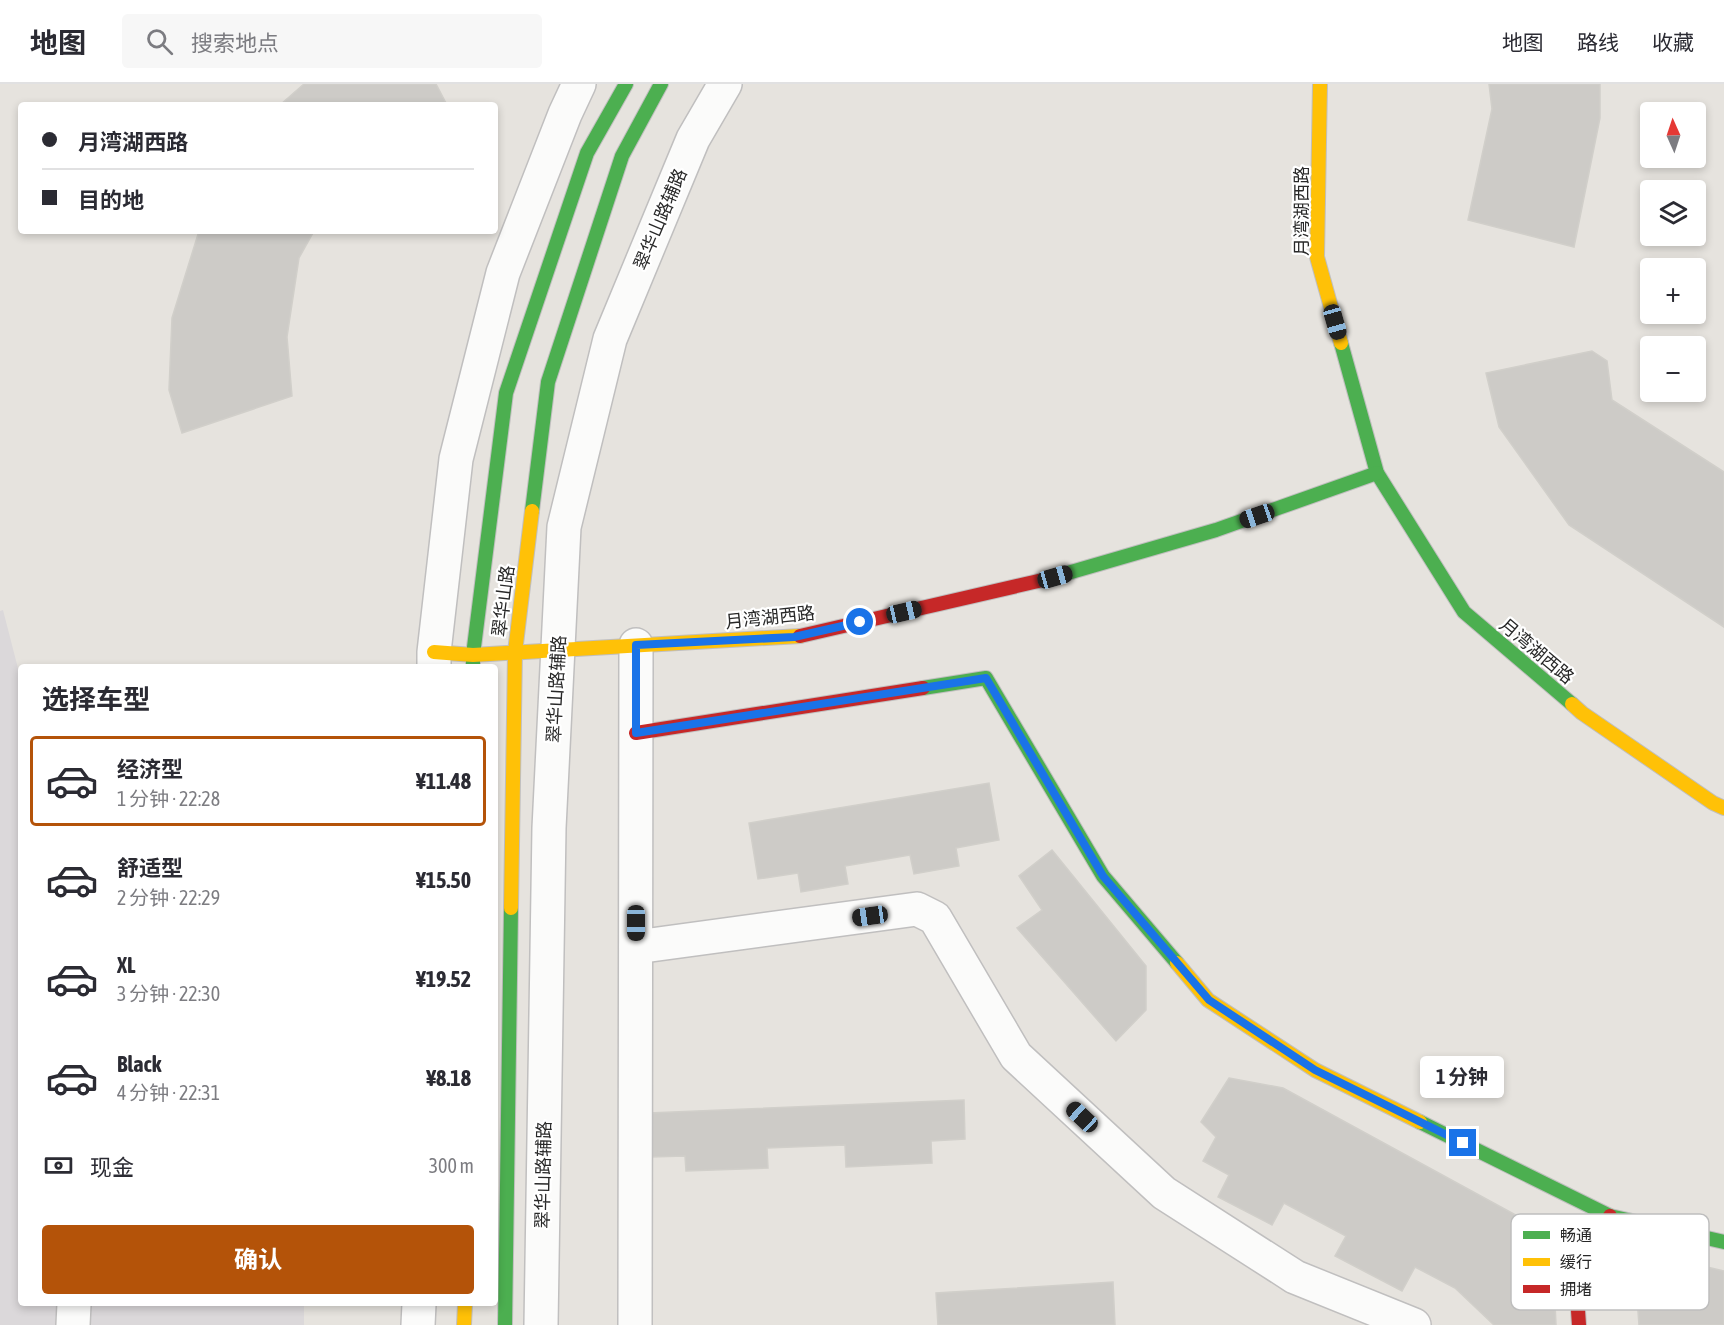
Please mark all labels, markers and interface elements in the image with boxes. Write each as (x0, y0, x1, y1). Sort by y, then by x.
search box (122, 14, 542, 68)
icon: search (143, 25, 176, 58)
text: 地图 (30, 27, 86, 59)
text: 搜索地点 (191, 30, 279, 56)
text: 地图 (1502, 30, 1544, 54)
text: 路线 (1577, 30, 1619, 54)
text: 收藏 (1652, 30, 1694, 54)
north arrow (1640, 102, 1706, 168)
map controls (1640, 102, 1706, 402)
text: 月湾湖西路 (78, 129, 188, 155)
street label: 翠华山路辅路 (629, 165, 691, 273)
street label: 月湾湖西路 (1291, 166, 1312, 256)
button: layers (1640, 180, 1706, 246)
text: 目的地 (78, 187, 144, 213)
button: + (1640, 258, 1706, 324)
car (1321, 302, 1349, 342)
button: − (1640, 336, 1706, 402)
car (1237, 502, 1277, 530)
car (1035, 563, 1075, 591)
street label: 翠华山路 (488, 564, 518, 638)
car (884, 599, 924, 625)
street label: 月湾湖西路 (724, 602, 816, 632)
route start (846, 608, 873, 635)
street label: 月湾湖西路 (1496, 614, 1578, 688)
street label: 翠华山路辅路 (543, 635, 569, 743)
text: 选择车型 (42, 684, 150, 715)
icon: car (45, 754, 99, 808)
text: 经济型 (117, 756, 183, 782)
text: ¥11.48 (416, 768, 471, 794)
text: 1 分钟 · 22:28 (117, 787, 220, 810)
icon: car (45, 853, 99, 907)
text: 舒适型 (117, 855, 183, 881)
text: ¥15.50 (416, 867, 471, 893)
text: 2 分钟 · 22:29 (117, 886, 220, 909)
car (627, 905, 645, 941)
car (851, 905, 889, 927)
icon: car (45, 952, 99, 1006)
text: XL (117, 952, 135, 978)
text: ¥19.52 (416, 966, 471, 992)
text: 3 分钟 · 22:30 (117, 982, 220, 1005)
icon: car (45, 1051, 99, 1105)
text: Black (117, 1051, 161, 1077)
callout: 1 分钟 (1421, 1056, 1505, 1098)
text: ¥8.18 (426, 1065, 471, 1091)
text: 1 分钟 (1436, 1065, 1488, 1088)
text: 4 分钟 · 22:31 (117, 1081, 220, 1104)
car (1063, 1098, 1101, 1136)
street label: 翠华山路辅路 (532, 1121, 554, 1229)
route end (1449, 1129, 1476, 1156)
icon: cash (42, 1149, 75, 1182)
text: 现金 (90, 1154, 134, 1180)
text: 300 m (429, 1154, 474, 1177)
legend (1511, 1214, 1709, 1310)
button: 确认 (42, 1225, 474, 1294)
text: 畅通 (1560, 1226, 1592, 1244)
text: 缓行 (1560, 1253, 1592, 1271)
text: 拥堵 (1560, 1280, 1592, 1298)

